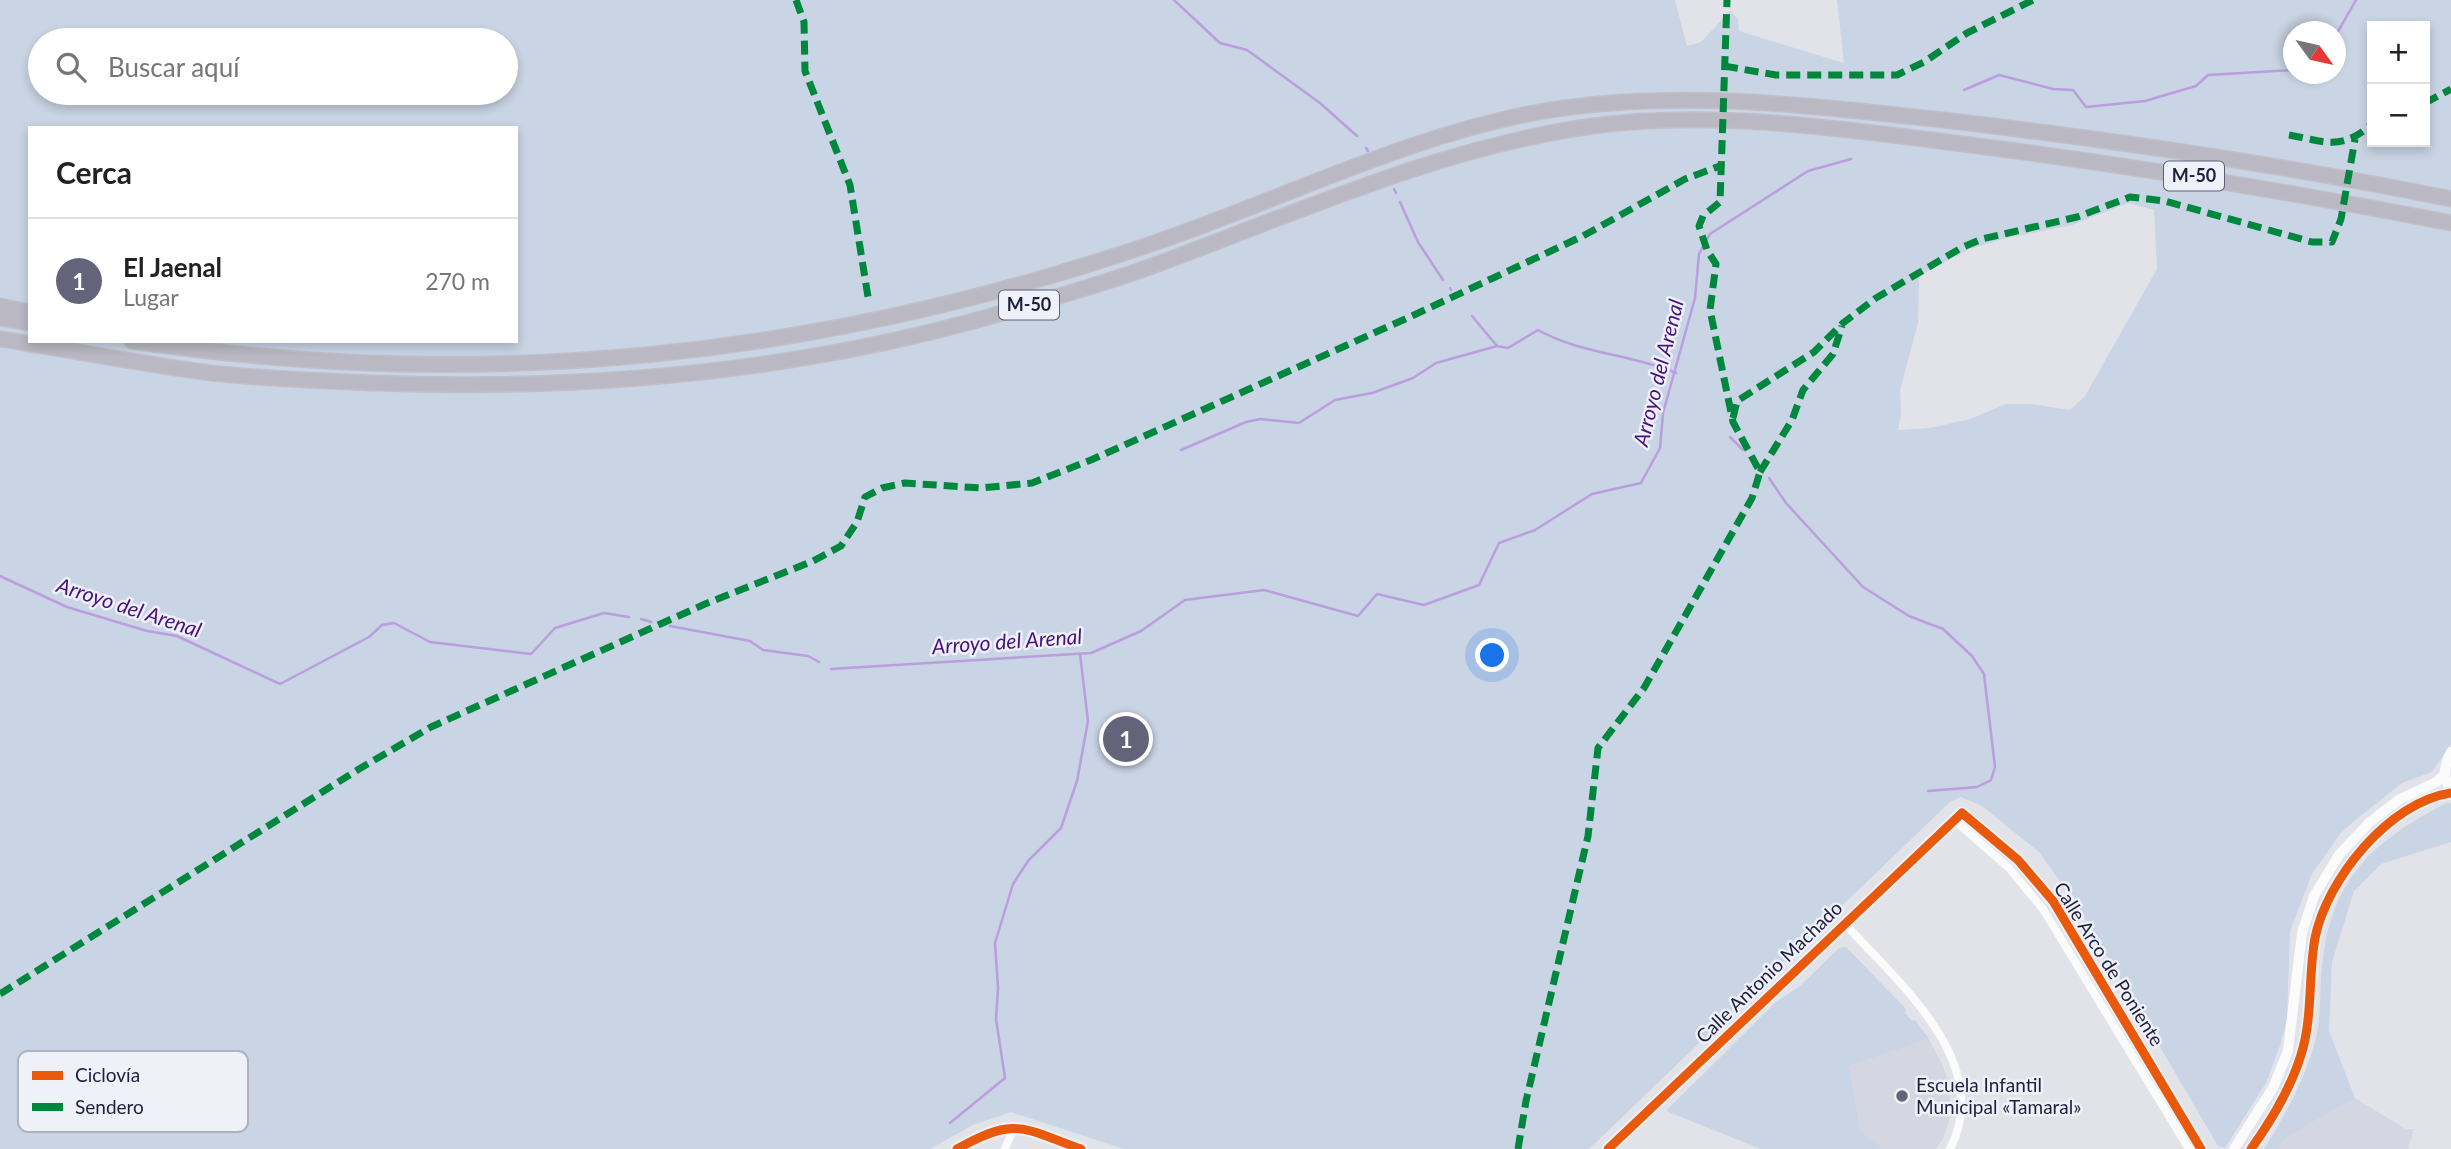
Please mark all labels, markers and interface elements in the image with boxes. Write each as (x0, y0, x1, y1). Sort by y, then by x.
north arrow (2283, 21, 2346, 84)
map controls (2367, 21, 2430, 147)
button: + (2367, 21, 2430, 84)
search box (28, 28, 518, 105)
icon: search (52, 48, 90, 86)
text: Buscar aquí (108, 51, 239, 83)
button: − (2367, 84, 2430, 147)
text: Cerca (56, 154, 132, 190)
road number: M-50 (2164, 162, 2224, 190)
text: El Jaenal (123, 251, 222, 283)
text: 1 (72, 267, 86, 295)
text: 270 m (425, 267, 490, 295)
text: Lugar (123, 283, 179, 311)
road number: M-50 (999, 290, 1059, 320)
water label: Arroyo del Arenal (1627, 296, 1688, 450)
water label: Arroyo del Arenal (53, 571, 205, 642)
water label: Arroyo del Arenal (930, 623, 1083, 658)
your location (1475, 638, 1509, 672)
pin: 1 (1103, 713, 1149, 765)
street label: Calle Arco de Poniente (2050, 878, 2169, 1050)
street label: Calle Antonio Machado (1691, 896, 1847, 1047)
legend (18, 1051, 248, 1132)
text: Ciclovía (75, 1063, 140, 1086)
place label: Escuela Infantil Municipal «Tamaral» (1916, 1073, 2081, 1118)
marker: Escuela Infantil Municipal «Tamaral» (1894, 1088, 1910, 1104)
text: Sendero (75, 1095, 144, 1118)

